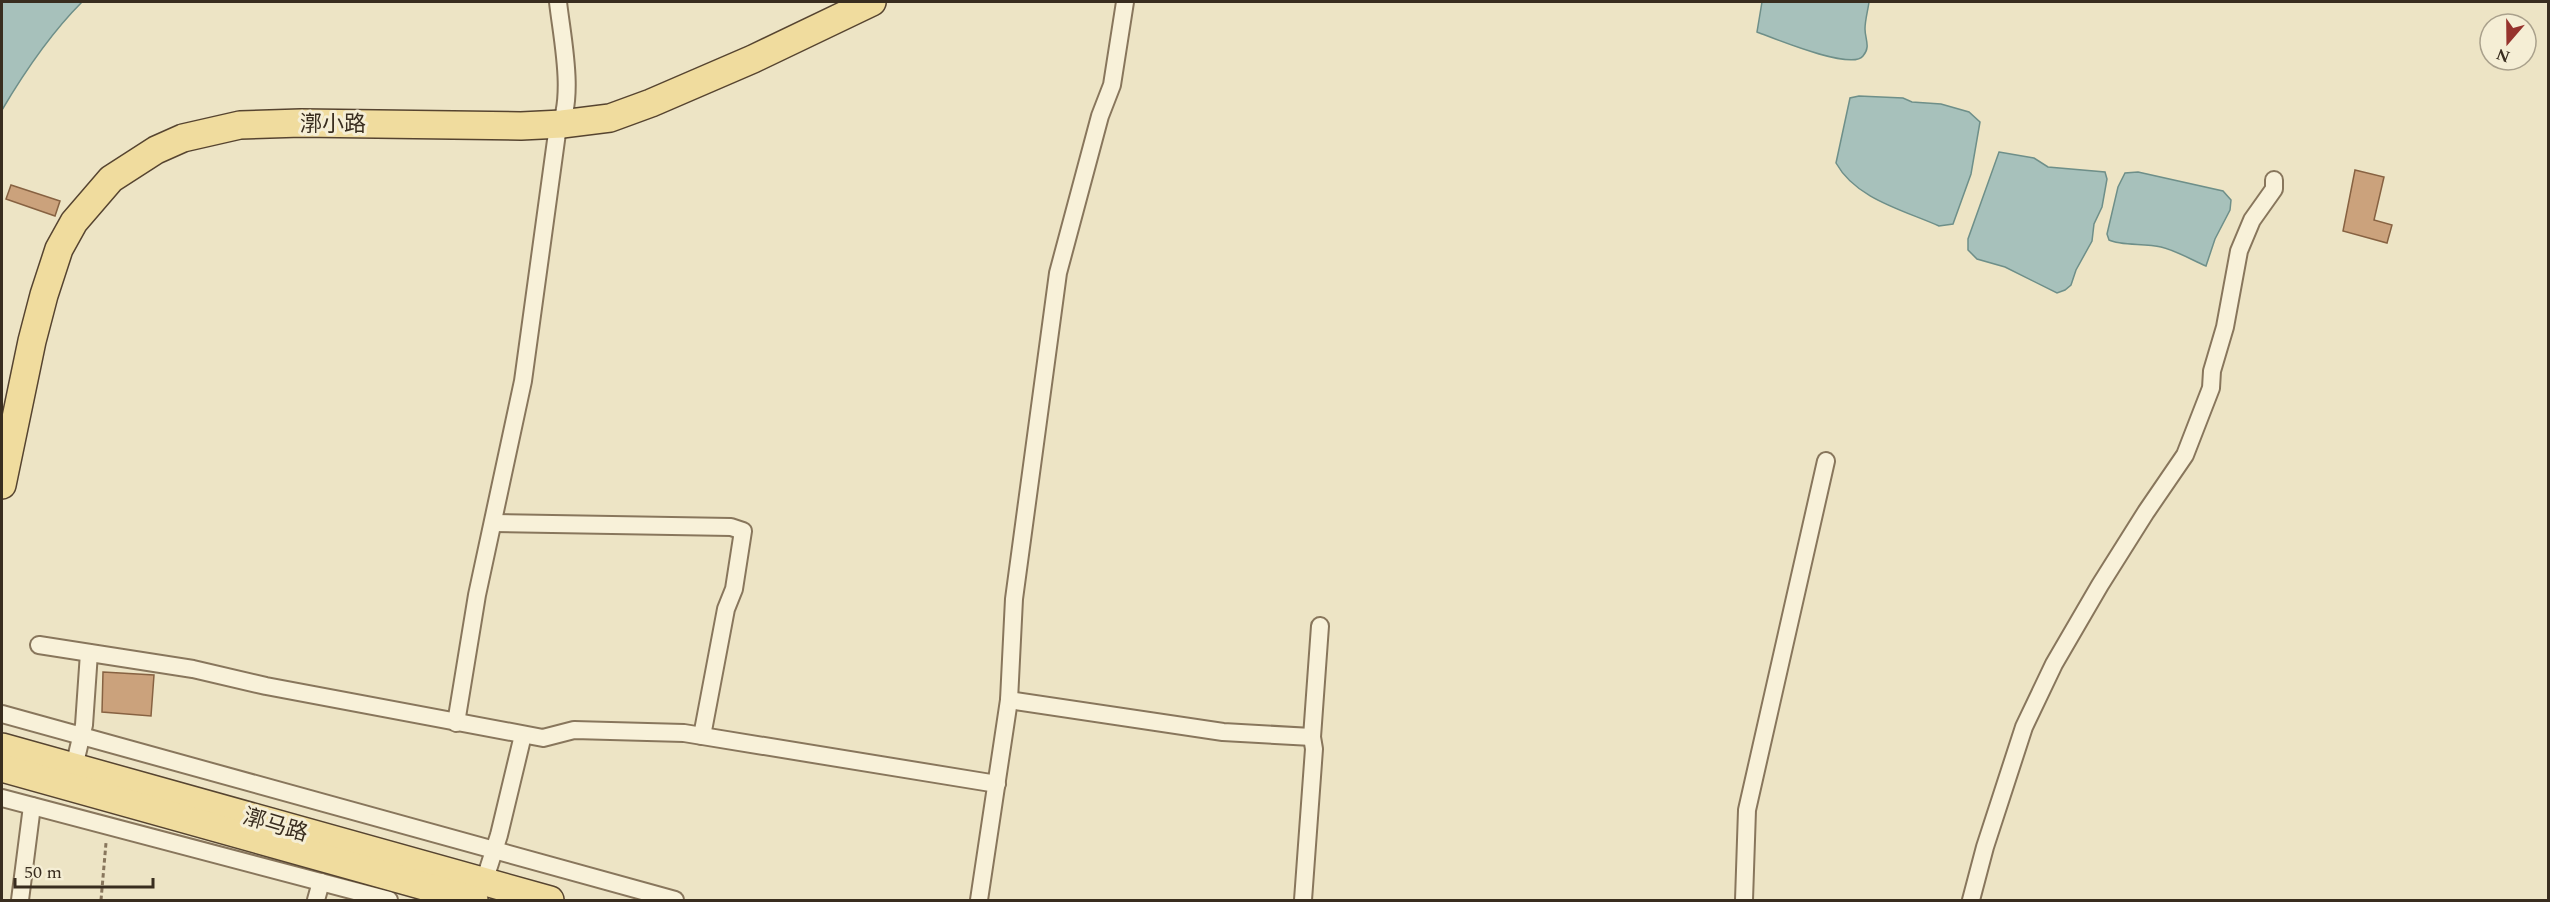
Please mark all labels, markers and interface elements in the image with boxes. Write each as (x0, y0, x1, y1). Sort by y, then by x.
north arrow (2478, 12, 2538, 72)
text: N (2493, 42, 2513, 69)
street label: 漷小路 (300, 108, 366, 141)
street label: 漷马路 (239, 800, 312, 850)
scale bar (15, 851, 153, 889)
text: 50 m (24, 859, 62, 886)

